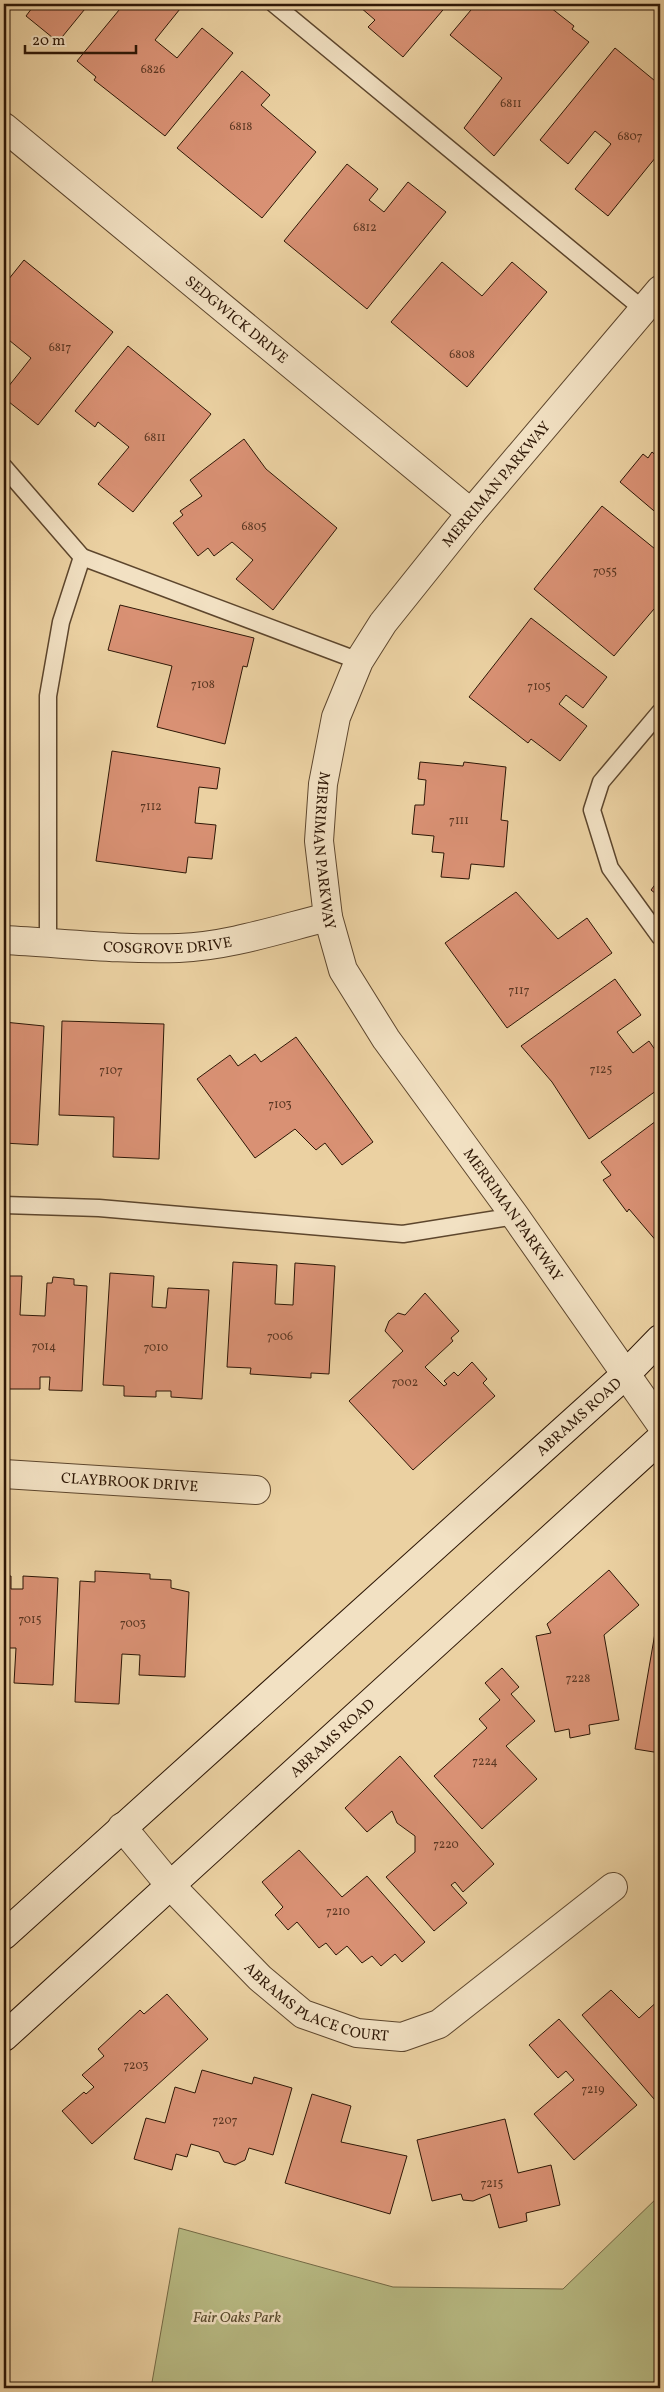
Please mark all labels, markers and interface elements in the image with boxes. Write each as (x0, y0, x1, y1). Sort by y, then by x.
scale bar (25, 22, 136, 54)
text: 20 m (32, 31, 65, 52)
house number: 6826 (141, 62, 165, 78)
house number: 6811 (500, 96, 522, 112)
house number: 6818 (230, 119, 252, 135)
house number: 6807 (617, 129, 643, 145)
house number: 6812 (353, 220, 377, 236)
street label: SEDGWICK DRIVE (180, 272, 292, 369)
house number: 6817 (49, 340, 71, 356)
house number: 6808 (449, 347, 475, 363)
street label: MERRIMAN PARKWAY (438, 417, 557, 553)
house number: 6811 (144, 430, 166, 446)
house number: 6805 (241, 519, 267, 535)
house number: 7055 (593, 564, 617, 580)
house number: 7108 (191, 677, 215, 693)
house number: 7105 (527, 679, 551, 695)
street label: MERRIMAN PARKWAY (307, 770, 340, 933)
house number: 7112 (140, 799, 162, 815)
house number: 7111 (449, 813, 469, 829)
street label: COSGROVE DRIVE (103, 932, 234, 960)
house number: 7117 (509, 983, 530, 999)
house number: 7125 (590, 1062, 613, 1078)
house number: 7107 (99, 1063, 123, 1079)
house number: 7103 (268, 1097, 292, 1113)
street label: MERRIMAN PARKWAY (457, 1145, 567, 1287)
house number: 7006 (267, 1329, 293, 1345)
house number: 7014 (32, 1339, 56, 1355)
house number: 7010 (144, 1340, 168, 1356)
street label: ABRAMS ROAD (532, 1374, 627, 1462)
house number: 7002 (392, 1375, 418, 1391)
street label: CLAYBROOK DRIVE (60, 1469, 199, 1498)
house number: 7015 (19, 1612, 42, 1628)
house number: 7003 (120, 1616, 146, 1632)
house number: 7228 (566, 1671, 590, 1687)
street label: ABRAMS ROAD (286, 1695, 380, 1783)
house number: 7224 (472, 1754, 498, 1770)
house number: 7220 (433, 1837, 459, 1853)
house number: 7210 (326, 1904, 350, 1920)
street label: ABRAMS PLACE COURT (238, 1958, 390, 2048)
house number: 7203 (124, 2058, 148, 2074)
house number: 7219 (582, 2082, 604, 2098)
house number: 7207 (213, 2113, 238, 2129)
house number: 7215 (481, 2176, 503, 2192)
park label: Fair Oaks Park (193, 2308, 281, 2329)

